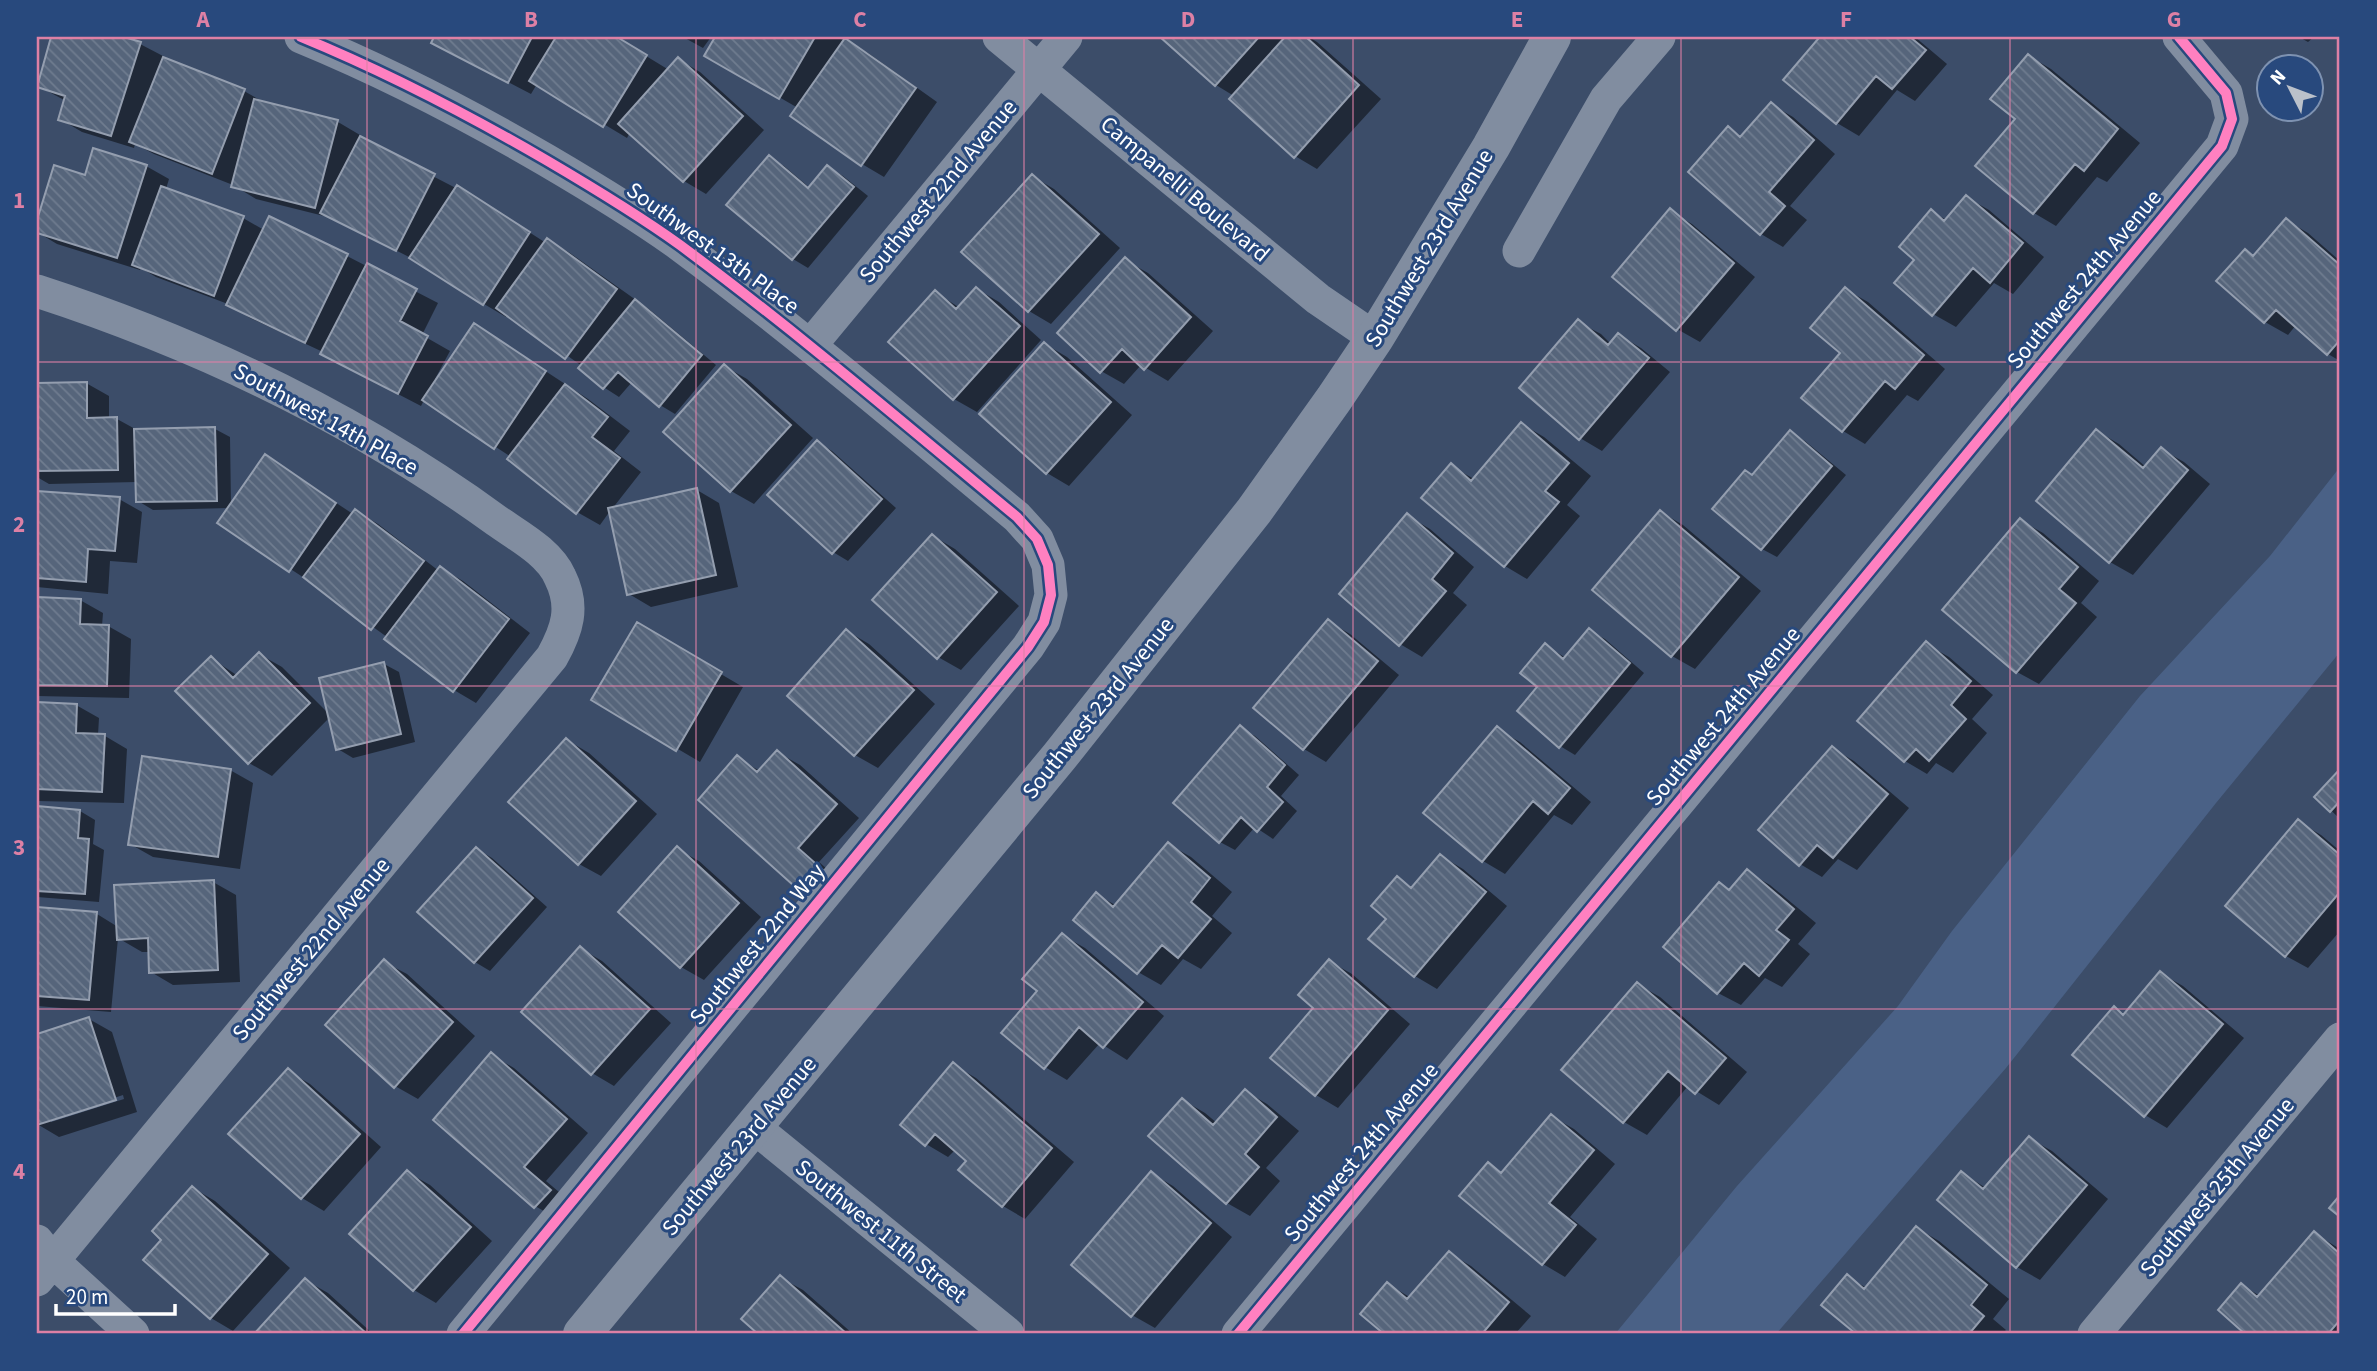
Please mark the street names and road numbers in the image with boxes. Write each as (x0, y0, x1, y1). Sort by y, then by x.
street label: Southwest 22nd Avenue (851, 92, 1025, 290)
street label: Campanelli Boulevard (1093, 108, 1277, 270)
street label: Southwest 23rd Avenue (1357, 143, 1501, 353)
street label: Southwest 13th Place (620, 174, 806, 322)
street label: Southwest 24th Avenue (1999, 182, 2169, 376)
street label: Southwest 14th Place (228, 354, 424, 484)
street label: Southwest 23rd Avenue (1014, 610, 1182, 806)
street label: Southwest 24th Avenue (1638, 619, 1808, 813)
street label: Southwest 22nd Avenue (224, 850, 398, 1048)
street label: Southwest 22nd Way (681, 856, 833, 1032)
street label: Southwest 23rd Avenue (654, 1049, 824, 1243)
street label: Southwest 24th Avenue (1276, 1055, 1446, 1249)
street label: Southwest 25th Avenue (2132, 1090, 2302, 1284)
street label: Southwest 11th Street (788, 1151, 974, 1311)

